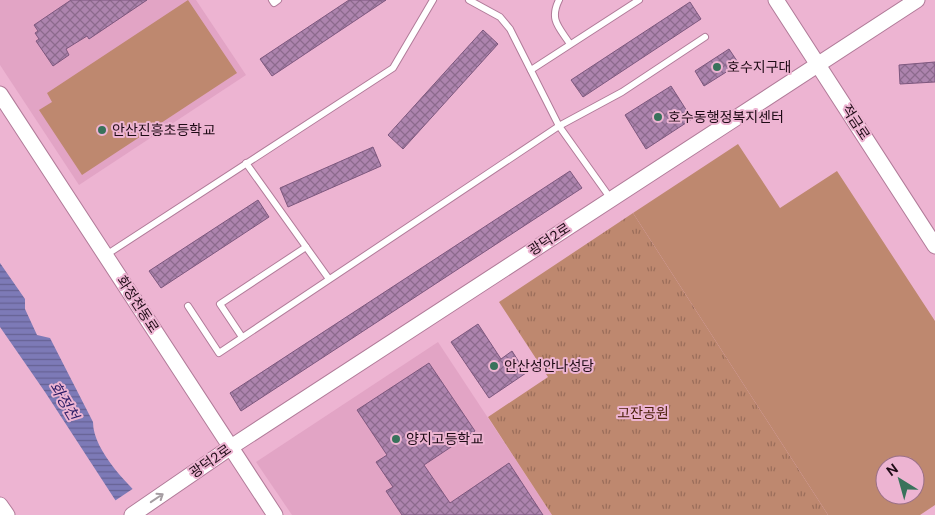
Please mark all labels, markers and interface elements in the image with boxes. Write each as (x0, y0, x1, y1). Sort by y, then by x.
place label: 호수지구대 (727, 58, 791, 76)
marker: 호수지구대 (711, 61, 723, 73)
street label: 적금로 (838, 101, 874, 143)
place label: 호수동행정복지센터 (668, 108, 784, 126)
marker: 호수동행정복지센터 (652, 111, 664, 123)
place label: 안산진흥초등학교 (112, 121, 215, 139)
marker: 안산진흥초등학교 (96, 124, 108, 136)
street label: 광덕2로 (525, 219, 574, 259)
street label: 화정천동로 (113, 272, 163, 336)
place label: 안산성안나성당 (504, 357, 594, 375)
marker: 안산성안나성당 (488, 360, 500, 372)
water label: 화정천 (45, 378, 84, 426)
park label: 고잔공원 (617, 404, 669, 422)
place label: 양지고등학교 (406, 430, 483, 448)
marker: 양지고등학교 (390, 433, 402, 445)
street label: 광덕2로 (186, 440, 234, 482)
north arrow (875, 455, 925, 505)
text: N (883, 459, 902, 480)
one-way arrow (150, 493, 164, 503)

